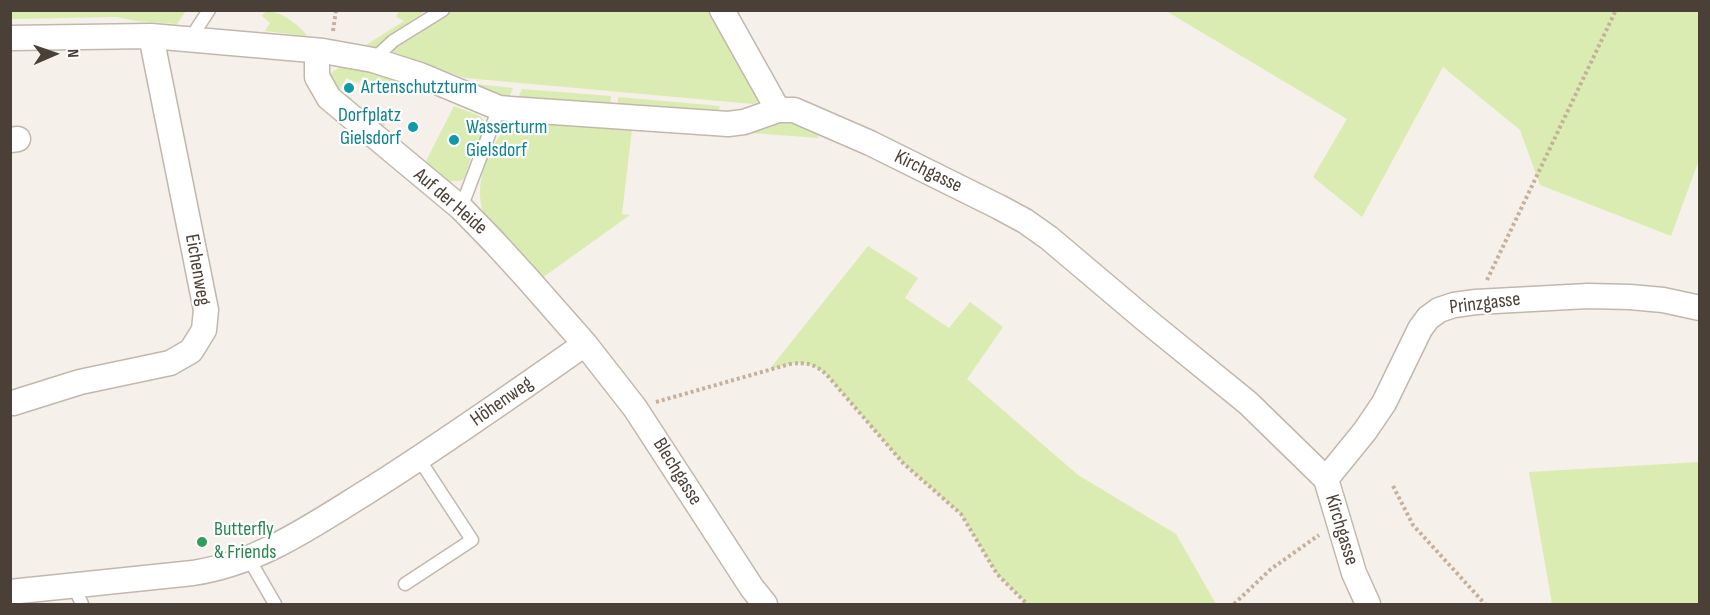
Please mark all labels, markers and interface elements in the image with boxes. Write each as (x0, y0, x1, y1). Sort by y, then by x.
north arrow (24, 24, 84, 84)
text: N (63, 49, 82, 58)
place label: Artenschutzturm (361, 76, 477, 100)
marker: Artenschutzturm (342, 81, 356, 95)
place label: Dorfplatz Gielsdorf (338, 104, 401, 151)
place label: Wasserturm Gielsdorf (466, 116, 547, 163)
marker: Dorfplatz Gielsdorf (406, 120, 420, 134)
marker: Wasserturm Gielsdorf (447, 133, 461, 147)
street label: Kirchgasse (890, 145, 966, 199)
street label: Auf der Heide (408, 164, 492, 240)
street label: Eichenweg (179, 232, 215, 308)
street label: Prinzgasse (1448, 288, 1522, 320)
street label: Höhenweg (466, 372, 538, 432)
street label: Blechgasse (647, 434, 707, 510)
street label: Kirchgasse (1319, 492, 1363, 568)
place label: Butterfly & Friends (214, 518, 276, 565)
marker: Butterfly & Friends (195, 535, 209, 549)

